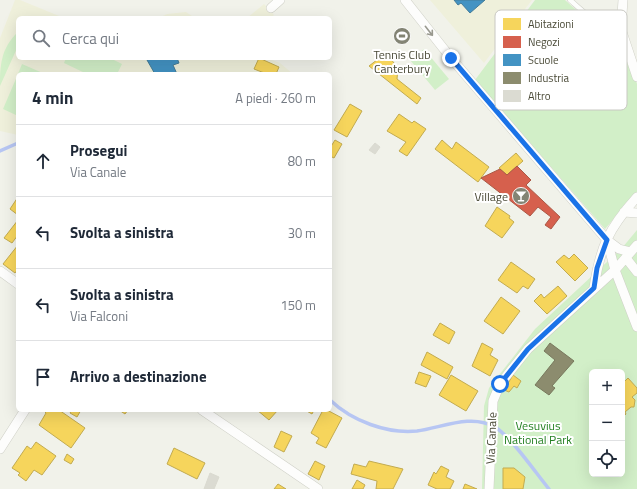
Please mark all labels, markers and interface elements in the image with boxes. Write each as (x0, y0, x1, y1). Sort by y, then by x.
legend (495, 10, 627, 110)
search box (16, 16, 332, 60)
text: Abitazioni (528, 16, 574, 32)
one-way arrow (425, 25, 434, 36)
sports icon: Tennis Club Canterbury (392, 26, 412, 46)
icon: search (30, 27, 52, 49)
text: Cerca qui (62, 27, 119, 50)
text: Negozi (528, 34, 560, 50)
place label: Tennis Club Canterbury (373, 45, 431, 78)
route end (442, 49, 460, 67)
text: Scuole (528, 52, 559, 68)
text: Industria (528, 70, 569, 86)
text: 4 min (32, 85, 73, 111)
text: A piedi · 260 m (235, 88, 316, 108)
text: Altro (528, 88, 551, 104)
text: Prosegui (70, 139, 127, 162)
icon: ahead (32, 150, 54, 172)
text: 80 m (288, 151, 316, 171)
text: Via Canale (70, 162, 126, 182)
bar icon: Village (511, 186, 531, 206)
place label: Village (475, 187, 508, 206)
text: Svolta a sinistra (70, 221, 174, 244)
icon: left (32, 222, 54, 244)
text: 30 m (288, 223, 316, 243)
text: Svolta a sinistra (70, 283, 174, 306)
icon: left (32, 294, 54, 316)
text: 150 m (280, 295, 316, 315)
text: Via Falconi (70, 306, 128, 326)
text: Arrivo a destinazione (70, 365, 207, 388)
icon: arrive (32, 366, 54, 388)
map controls (589, 369, 625, 477)
button: + (589, 369, 625, 405)
route start (491, 375, 509, 393)
button: − (589, 405, 625, 441)
street label: Via Canale (481, 412, 501, 464)
park label: Vesuvius National Park (504, 416, 572, 449)
button: locate (589, 441, 625, 477)

